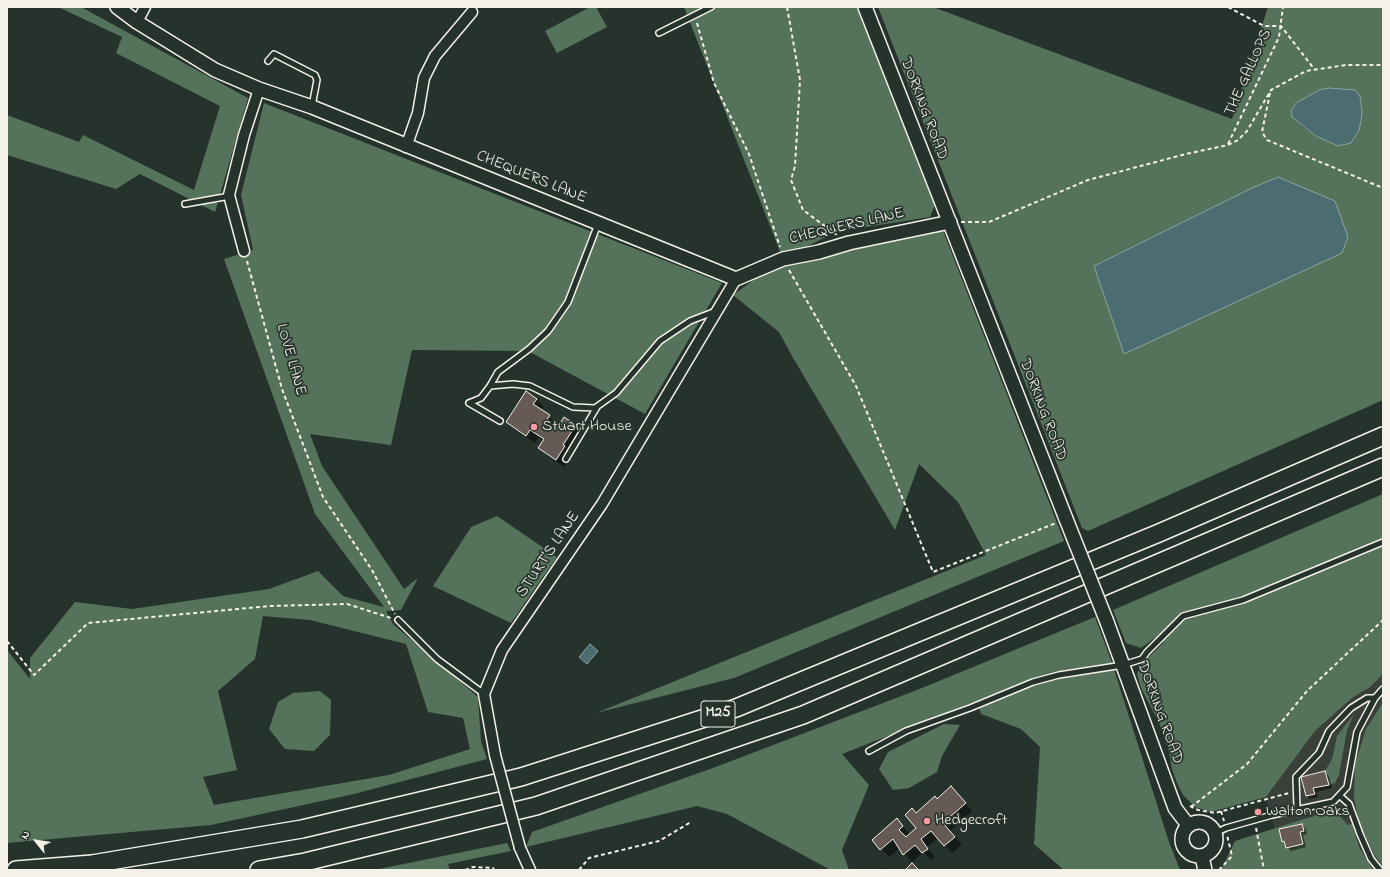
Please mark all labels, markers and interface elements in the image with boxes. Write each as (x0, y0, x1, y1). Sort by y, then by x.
street label: THE GALLOPS (1221, 27, 1277, 119)
street label: DORKING ROAD (895, 55, 951, 163)
street label: CHEQUERS LANE (473, 147, 589, 209)
street label: CHEQUERS LANE (788, 204, 906, 250)
street label: LOVE LANE (271, 322, 309, 398)
street label: DORKING ROAD (1014, 356, 1070, 464)
place label: Stuart House (542, 417, 632, 437)
marker: Stuart House (529, 422, 539, 432)
street label: STURT'S LANE (513, 508, 585, 602)
street label: DORKING ROAD (1132, 659, 1186, 767)
road number: M25 (701, 701, 735, 727)
place label: Walton Oaks (1266, 802, 1350, 822)
marker: Walton Oaks (1253, 807, 1263, 817)
place label: Hedgecroft (935, 811, 1007, 831)
marker: Hedgecroft (922, 816, 932, 826)
north arrow (16, 821, 56, 861)
text: N (17, 828, 34, 842)

